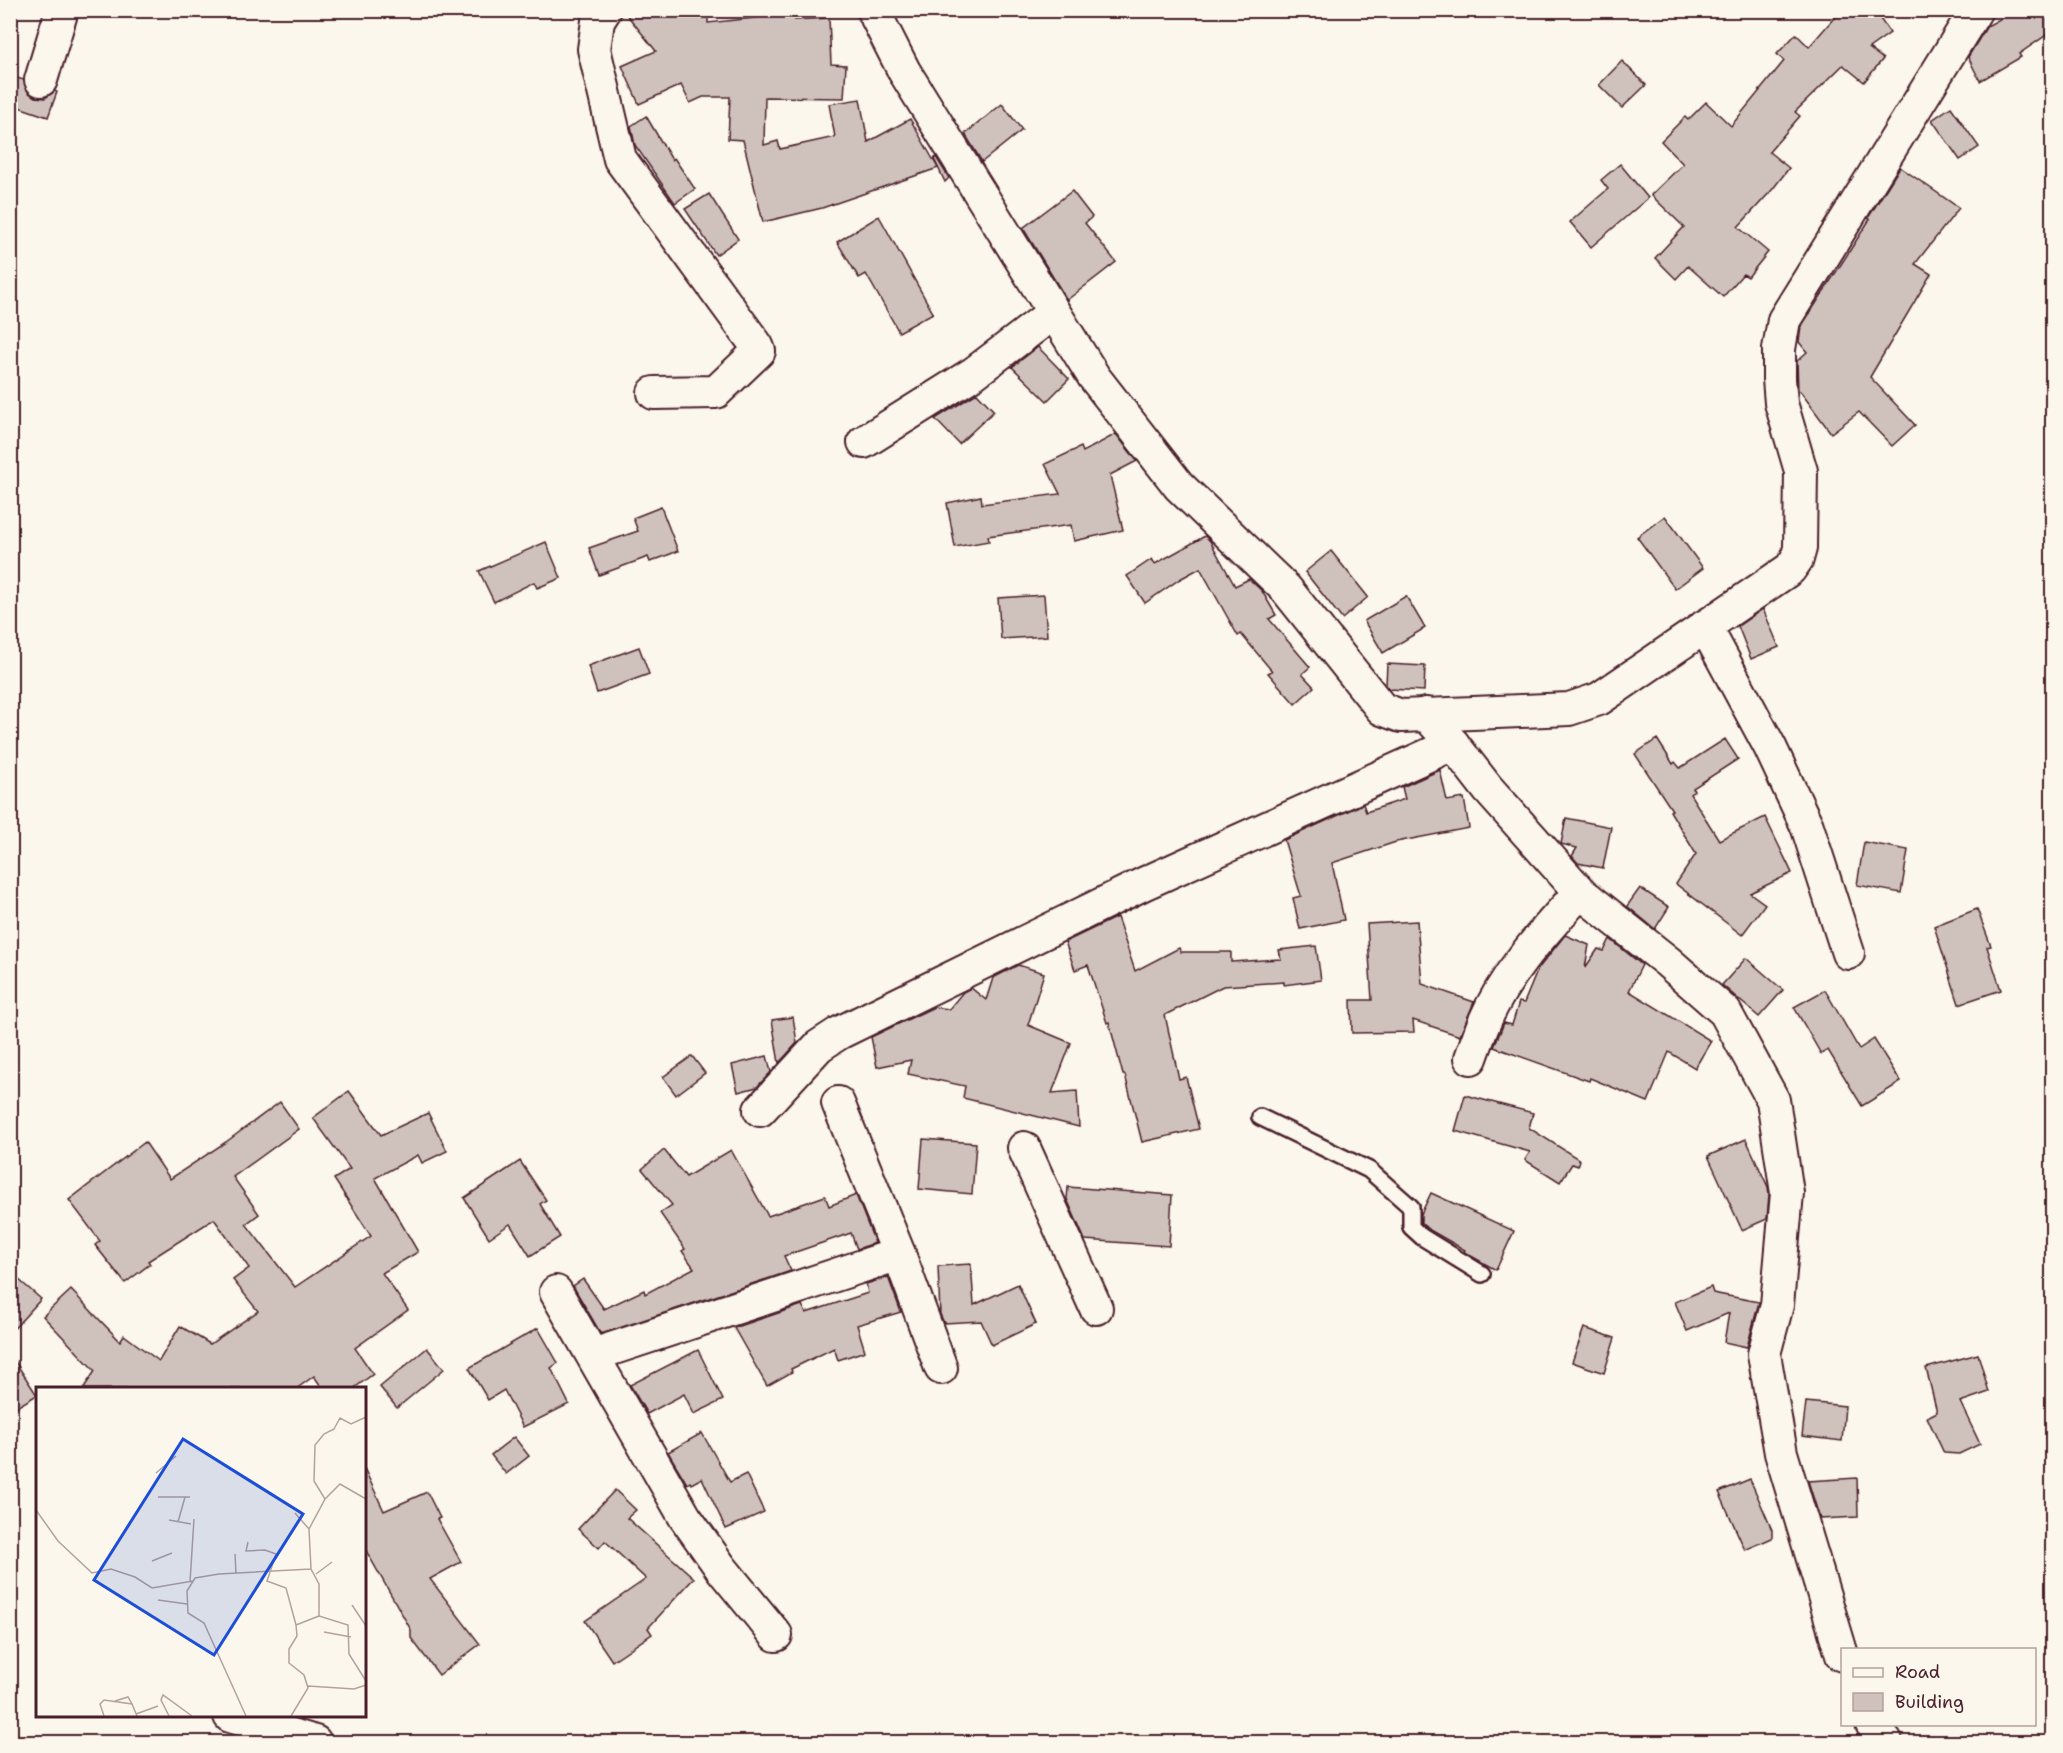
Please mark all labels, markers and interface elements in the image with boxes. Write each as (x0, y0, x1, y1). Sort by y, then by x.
inset map (36, 1387, 366, 1717)
legend (1841, 1648, 2036, 1726)
text: Road (1895, 1660, 1940, 1684)
text: Building (1895, 1690, 1964, 1714)

